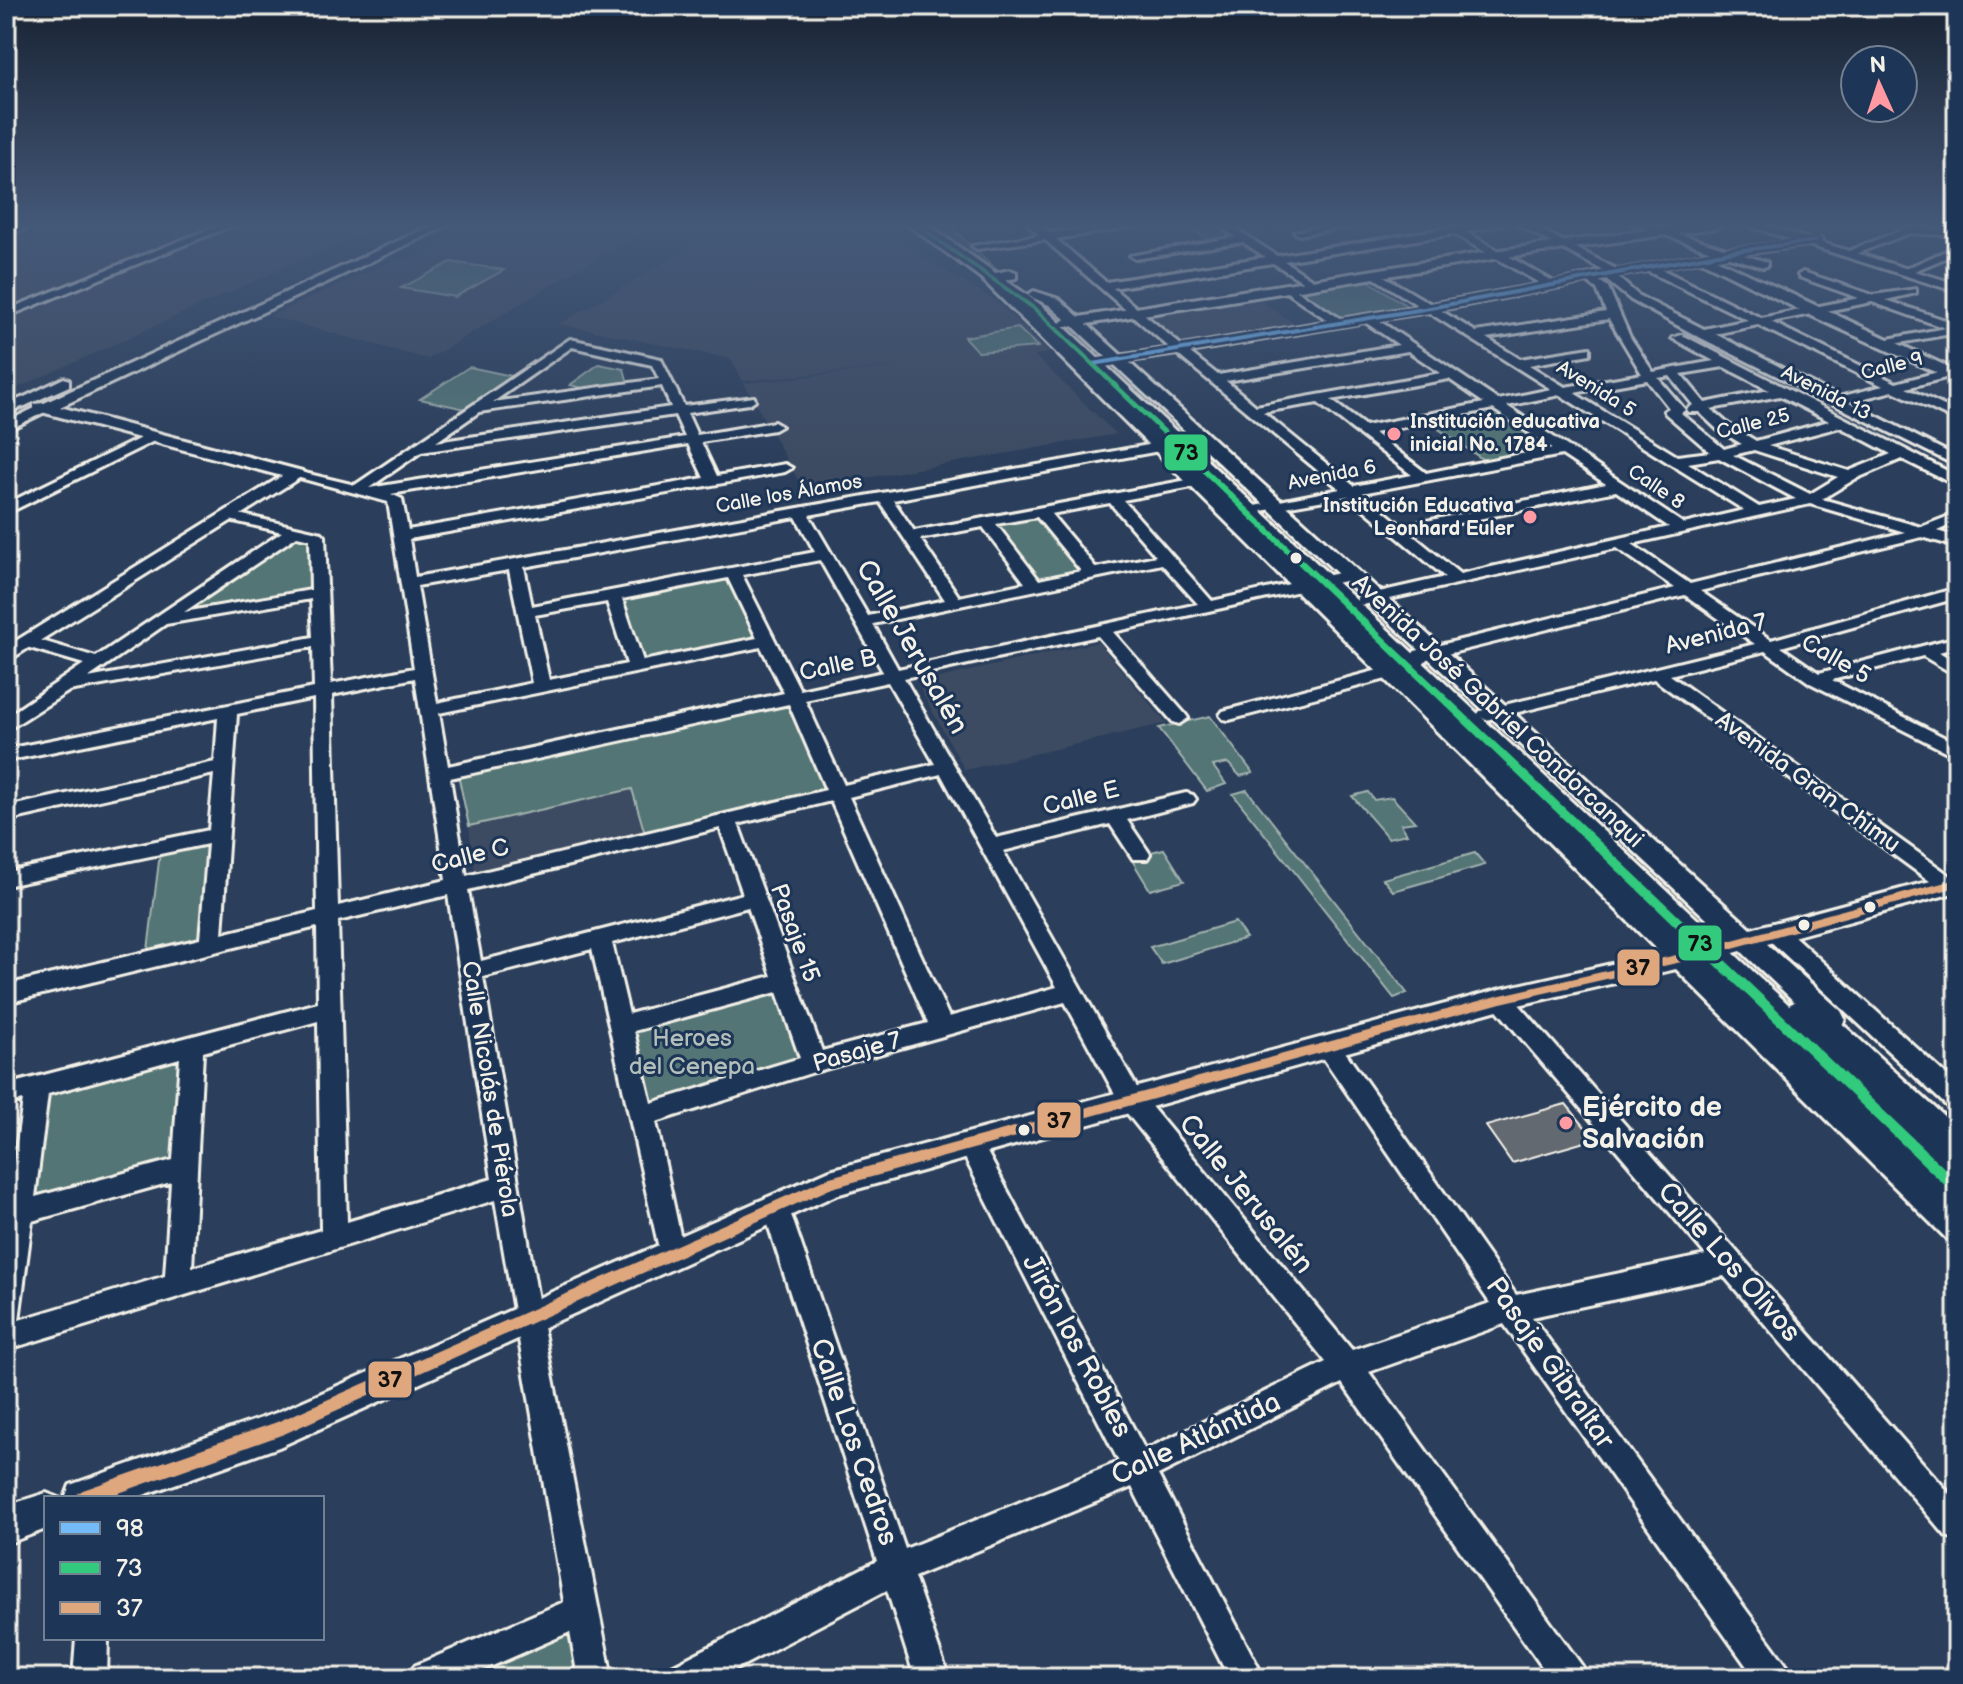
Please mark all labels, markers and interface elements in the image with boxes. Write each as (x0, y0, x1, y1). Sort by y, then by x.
north arrow (1839, 44, 1919, 124)
text: N (1869, 52, 1887, 79)
street label: Calle 9 (1858, 347, 1926, 385)
street label: Avenida 5 (1552, 355, 1640, 423)
street label: Avenida 13 (1777, 360, 1875, 426)
street label: Calle 25 (1714, 403, 1792, 445)
place label: Institución educativa inicial No. 1784 (1410, 410, 1600, 457)
marker: Institución educativa inicial No. 1784 (1385, 425, 1403, 443)
line badge: 73 (1163, 433, 1209, 472)
text: 73 (1174, 440, 1199, 467)
street label: Avenida 6 (1286, 455, 1378, 495)
street label: Calle 8 (1623, 459, 1689, 515)
street label: Calle los Álamos (714, 468, 864, 519)
place label: Institución Educativa Leonhard Euler (1323, 494, 1515, 541)
marker: Institución Educativa Leonhard Euler (1521, 508, 1539, 526)
unlabelled marker (1288, 550, 1304, 566)
street label: Calle Jerusalén (849, 554, 975, 740)
street label: Avenida José Gabriel Condorcanqui (1346, 568, 1650, 854)
street label: Avenida 7 (1662, 607, 1770, 661)
street label: Calle 5 (1796, 628, 1876, 690)
street label: Calle B (797, 643, 879, 687)
street label: Avenida Gran Chimu (1710, 705, 1906, 859)
street label: Calle E (1040, 775, 1122, 821)
street label: Calle C (428, 832, 512, 880)
street label: Pasaje 15 (764, 880, 826, 986)
unlabelled marker (1862, 899, 1878, 915)
unlabelled marker (1796, 917, 1812, 933)
line badge: 73 (1677, 924, 1723, 962)
text: 73 (1688, 931, 1713, 958)
line badge: 37 (1616, 948, 1661, 987)
text: 37 (1626, 955, 1651, 982)
street label: Calle Nicolás de Piérola (455, 959, 525, 1219)
park label: Heroes del Cenepa (629, 1024, 755, 1081)
street label: Pasaje 7 (809, 1025, 905, 1078)
place label: Ejército de Salvación (1582, 1091, 1722, 1156)
line badge: 37 (1036, 1101, 1082, 1139)
text: 37 (1047, 1108, 1072, 1135)
street label: Calle Jerusalén (1172, 1108, 1320, 1280)
marker: Ejército de Salvación (1557, 1114, 1575, 1132)
unlabelled marker (1016, 1122, 1032, 1138)
street label: Calle Los Olivos (1651, 1175, 1807, 1349)
street label: Jirón los Robles (1015, 1249, 1139, 1443)
street label: Pasaje Gibraltar (1479, 1271, 1622, 1456)
street label: Calle Los Cedros (803, 1334, 905, 1550)
line badge: 37 (367, 1360, 413, 1399)
text: 37 (378, 1367, 403, 1394)
street label: Calle Atlántida (1106, 1385, 1286, 1493)
legend (44, 1496, 324, 1640)
text: 98 (116, 1514, 144, 1543)
text: 73 (116, 1554, 143, 1583)
text: 37 (116, 1594, 143, 1623)

